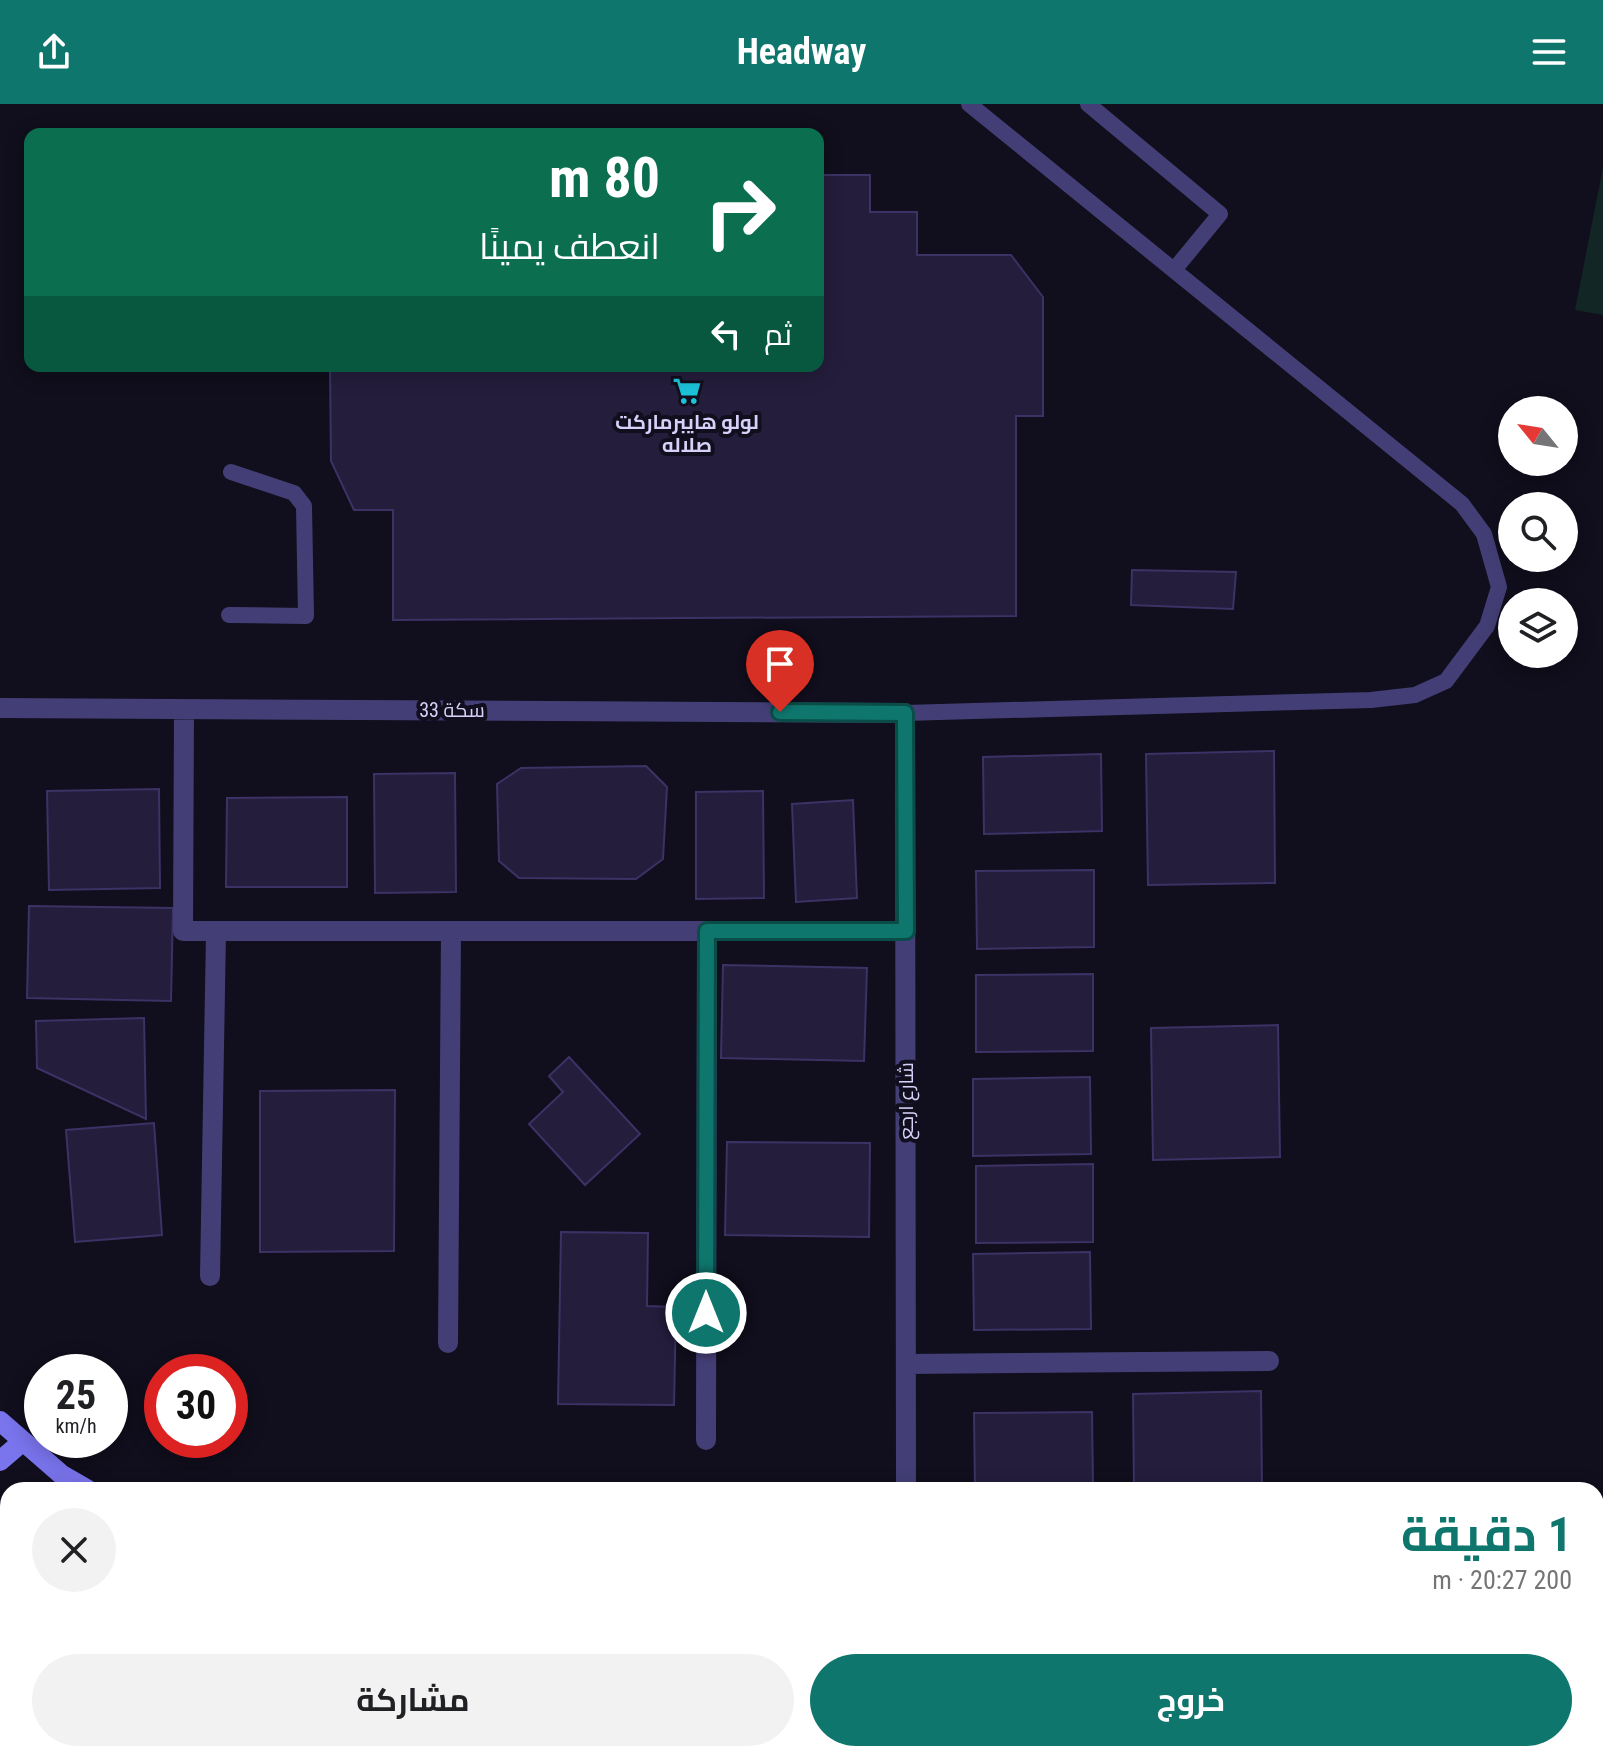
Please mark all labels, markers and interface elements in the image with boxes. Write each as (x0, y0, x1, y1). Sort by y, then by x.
icon: share (32, 30, 76, 74)
icon: menu (1527, 30, 1571, 74)
text: Headway (737, 31, 866, 73)
text: 80 m (549, 145, 660, 211)
icon: right (688, 160, 792, 264)
text: انعطف يمينًا (479, 226, 660, 268)
icon: left (704, 312, 748, 356)
text: ثم (764, 317, 792, 352)
supermarket icon: لولو هايبرماركت صلاله (672, 376, 702, 406)
north arrow (1498, 396, 1578, 476)
map controls (1498, 396, 1578, 668)
place label: لولو هايبرماركت صلاله (615, 410, 759, 457)
button: search (1498, 492, 1578, 572)
button: layers (1498, 588, 1578, 668)
pin (746, 630, 814, 712)
icon: arrive (758, 642, 802, 686)
street label: سكة 33 (419, 698, 485, 722)
street label: شارع ارجع (894, 1062, 920, 1140)
position arrow (664, 1271, 748, 1355)
speed limit sign: 30 (144, 1354, 248, 1458)
text: 25 (56, 1372, 96, 1419)
text: km/h (55, 1414, 97, 1438)
text: 1 دقيقة (1401, 1506, 1572, 1563)
button: close (32, 1508, 116, 1592)
text: 200 m · 20:27 (1432, 1565, 1572, 1595)
button: مشاركة (32, 1654, 794, 1746)
button: خروج (810, 1654, 1572, 1746)

